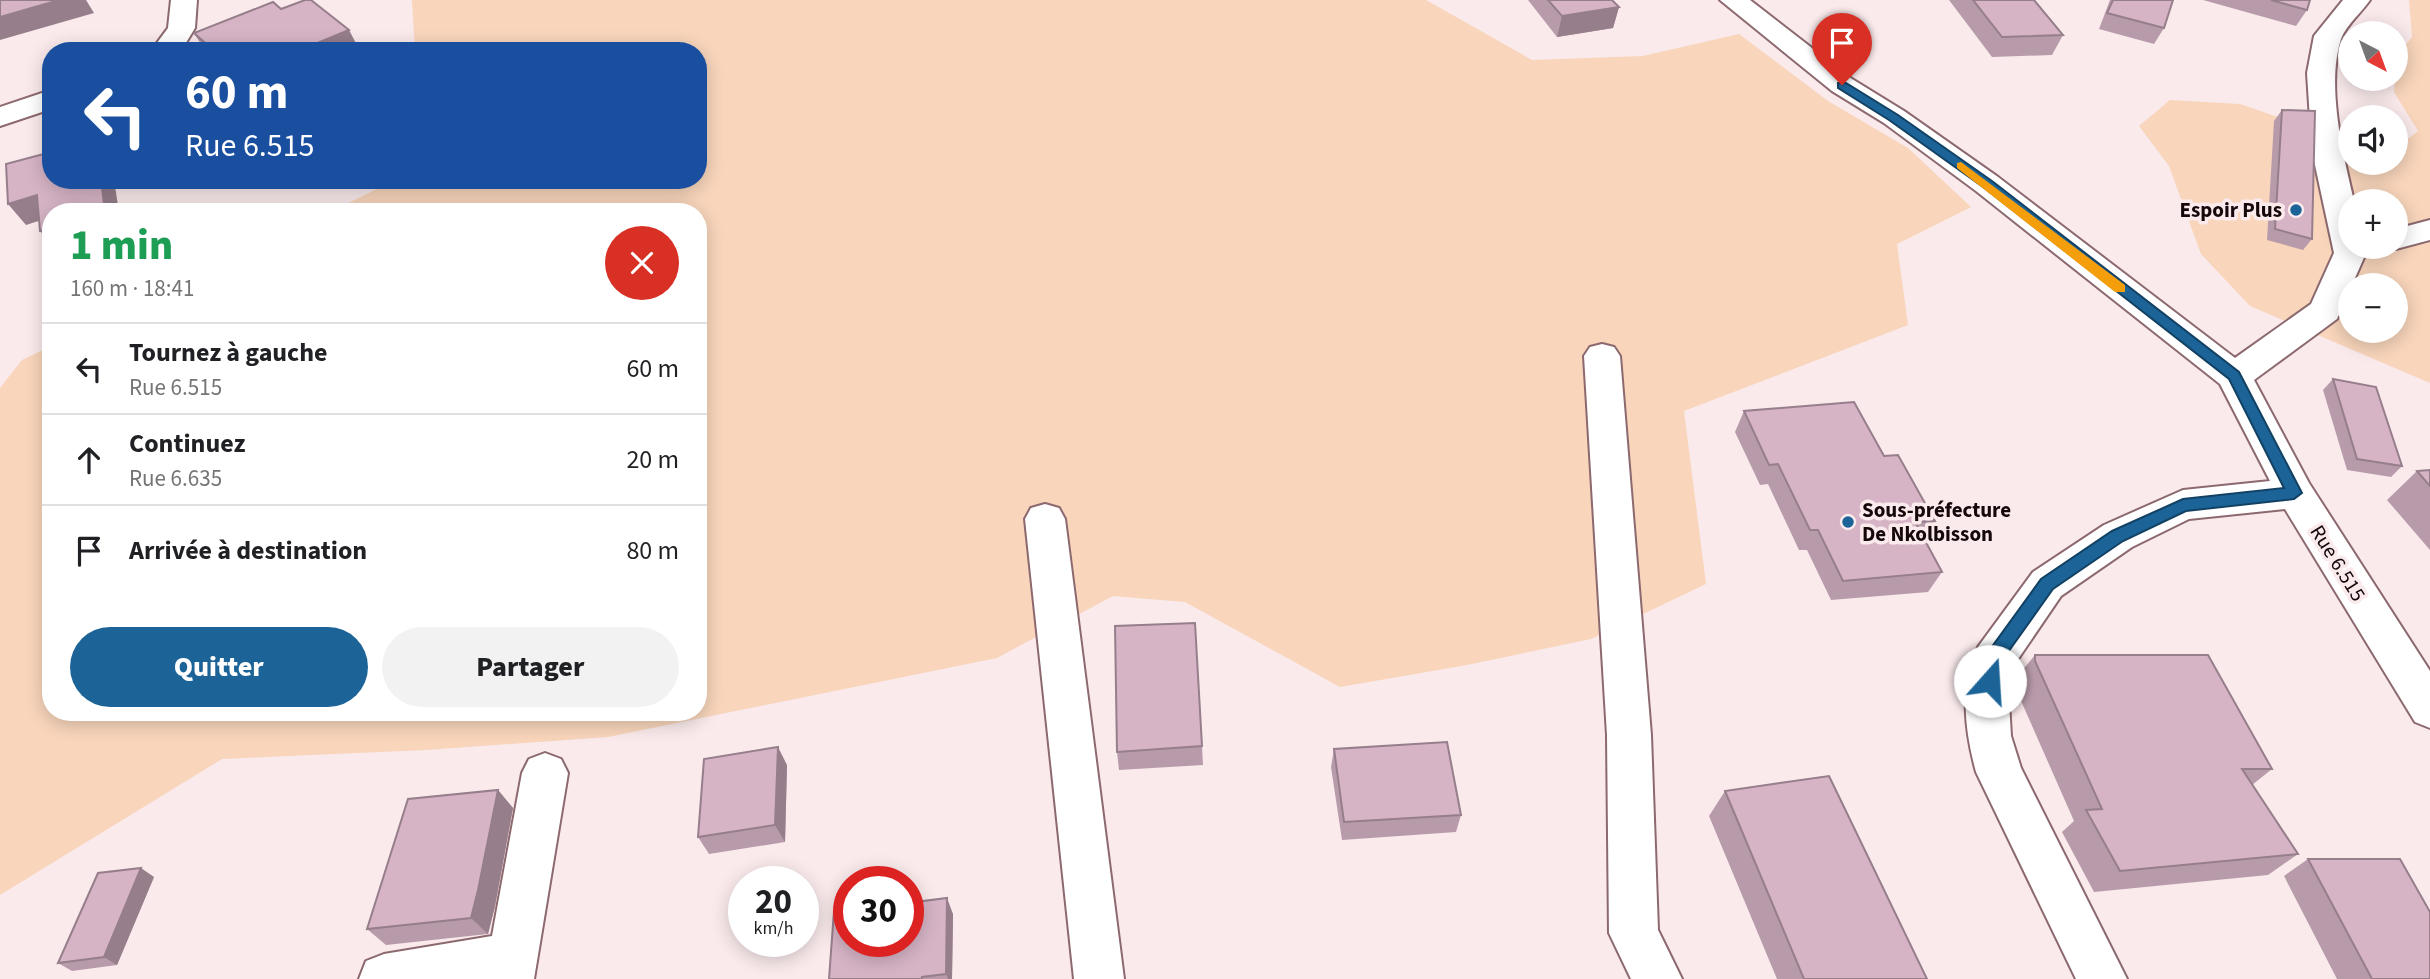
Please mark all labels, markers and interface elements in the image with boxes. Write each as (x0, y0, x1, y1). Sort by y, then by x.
pin (1812, 13, 1872, 85)
north arrow (2338, 21, 2408, 91)
map controls (2338, 21, 2408, 343)
icon: arrive (1823, 24, 1861, 62)
text: 60 m (185, 58, 289, 128)
icon: left (70, 70, 161, 161)
button: sound (2338, 105, 2408, 175)
text: Rue 6.515 (185, 123, 314, 169)
button: + (2338, 189, 2408, 259)
place label: Espoir Plus (2179, 195, 2282, 225)
marker: Espoir Plus (2288, 202, 2304, 218)
text: 1 min (70, 216, 173, 276)
button: close (605, 226, 679, 300)
text: 160 m · 18:41 (70, 272, 194, 305)
button: − (2338, 273, 2408, 343)
text: Tournez à gauche (129, 334, 328, 371)
icon: left (70, 350, 108, 388)
text: 60 m (626, 350, 679, 387)
text: Rue 6.515 (129, 371, 222, 404)
text: Continuez (129, 425, 245, 462)
icon: ahead (70, 441, 108, 479)
text: 20 m (626, 441, 679, 478)
text: Rue 6.635 (129, 462, 222, 495)
place label: Sous-préfecture De Nkolbisson (1862, 495, 2011, 549)
marker: Sous-préfecture De Nkolbisson (1840, 514, 1856, 530)
street label: Rue 6.515 (2303, 519, 2373, 607)
icon: arrive (70, 532, 108, 570)
text: Arrivée à destination (129, 532, 367, 569)
text: 80 m (626, 532, 679, 569)
button: Quitter (70, 627, 368, 707)
button: Partager (382, 627, 679, 707)
position arrow (1953, 644, 2027, 718)
speed limit sign: 30 (833, 866, 924, 957)
text: 20 (755, 877, 792, 927)
text: km/h (754, 916, 793, 941)

